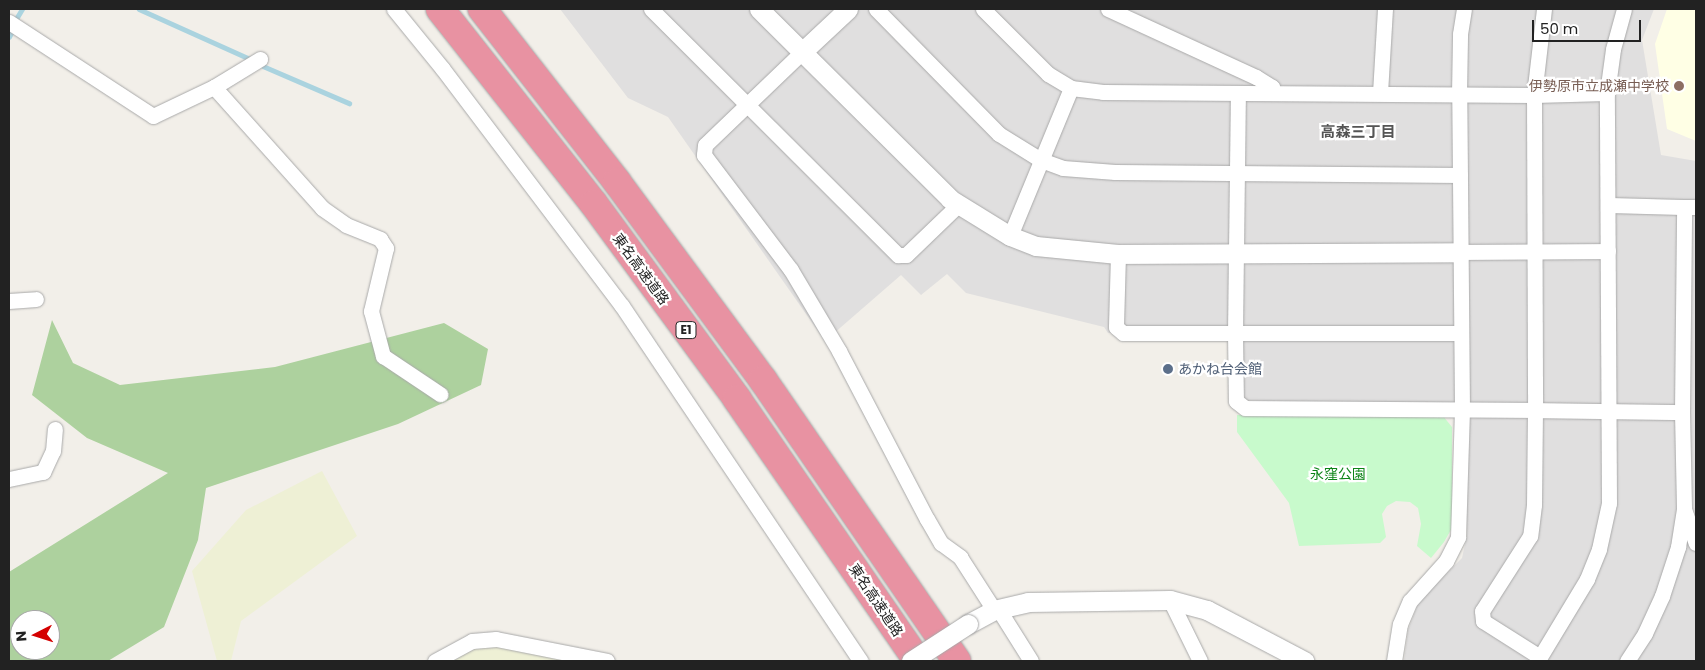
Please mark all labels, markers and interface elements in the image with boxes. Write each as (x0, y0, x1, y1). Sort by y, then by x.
scale bar (1535, 10, 1644, 42)
text: 50 m (1540, 18, 1578, 39)
place label: 伊勢原市立成瀬中学校 (1529, 78, 1669, 94)
marker: 伊勢原市立成瀬中学校 (1673, 80, 1685, 92)
district label: 高森三丁目 (1321, 123, 1395, 141)
street label: 東名高速道路 (610, 230, 672, 308)
road number: E1 (675, 320, 697, 340)
place label: あかね台会館 (1178, 361, 1262, 377)
marker: あかね台会館 (1162, 363, 1174, 375)
park label: 永窪公園 (1310, 466, 1366, 482)
street label: 東名高速道路 (846, 560, 906, 640)
north arrow (10, 610, 60, 660)
text: N (11, 630, 31, 642)

